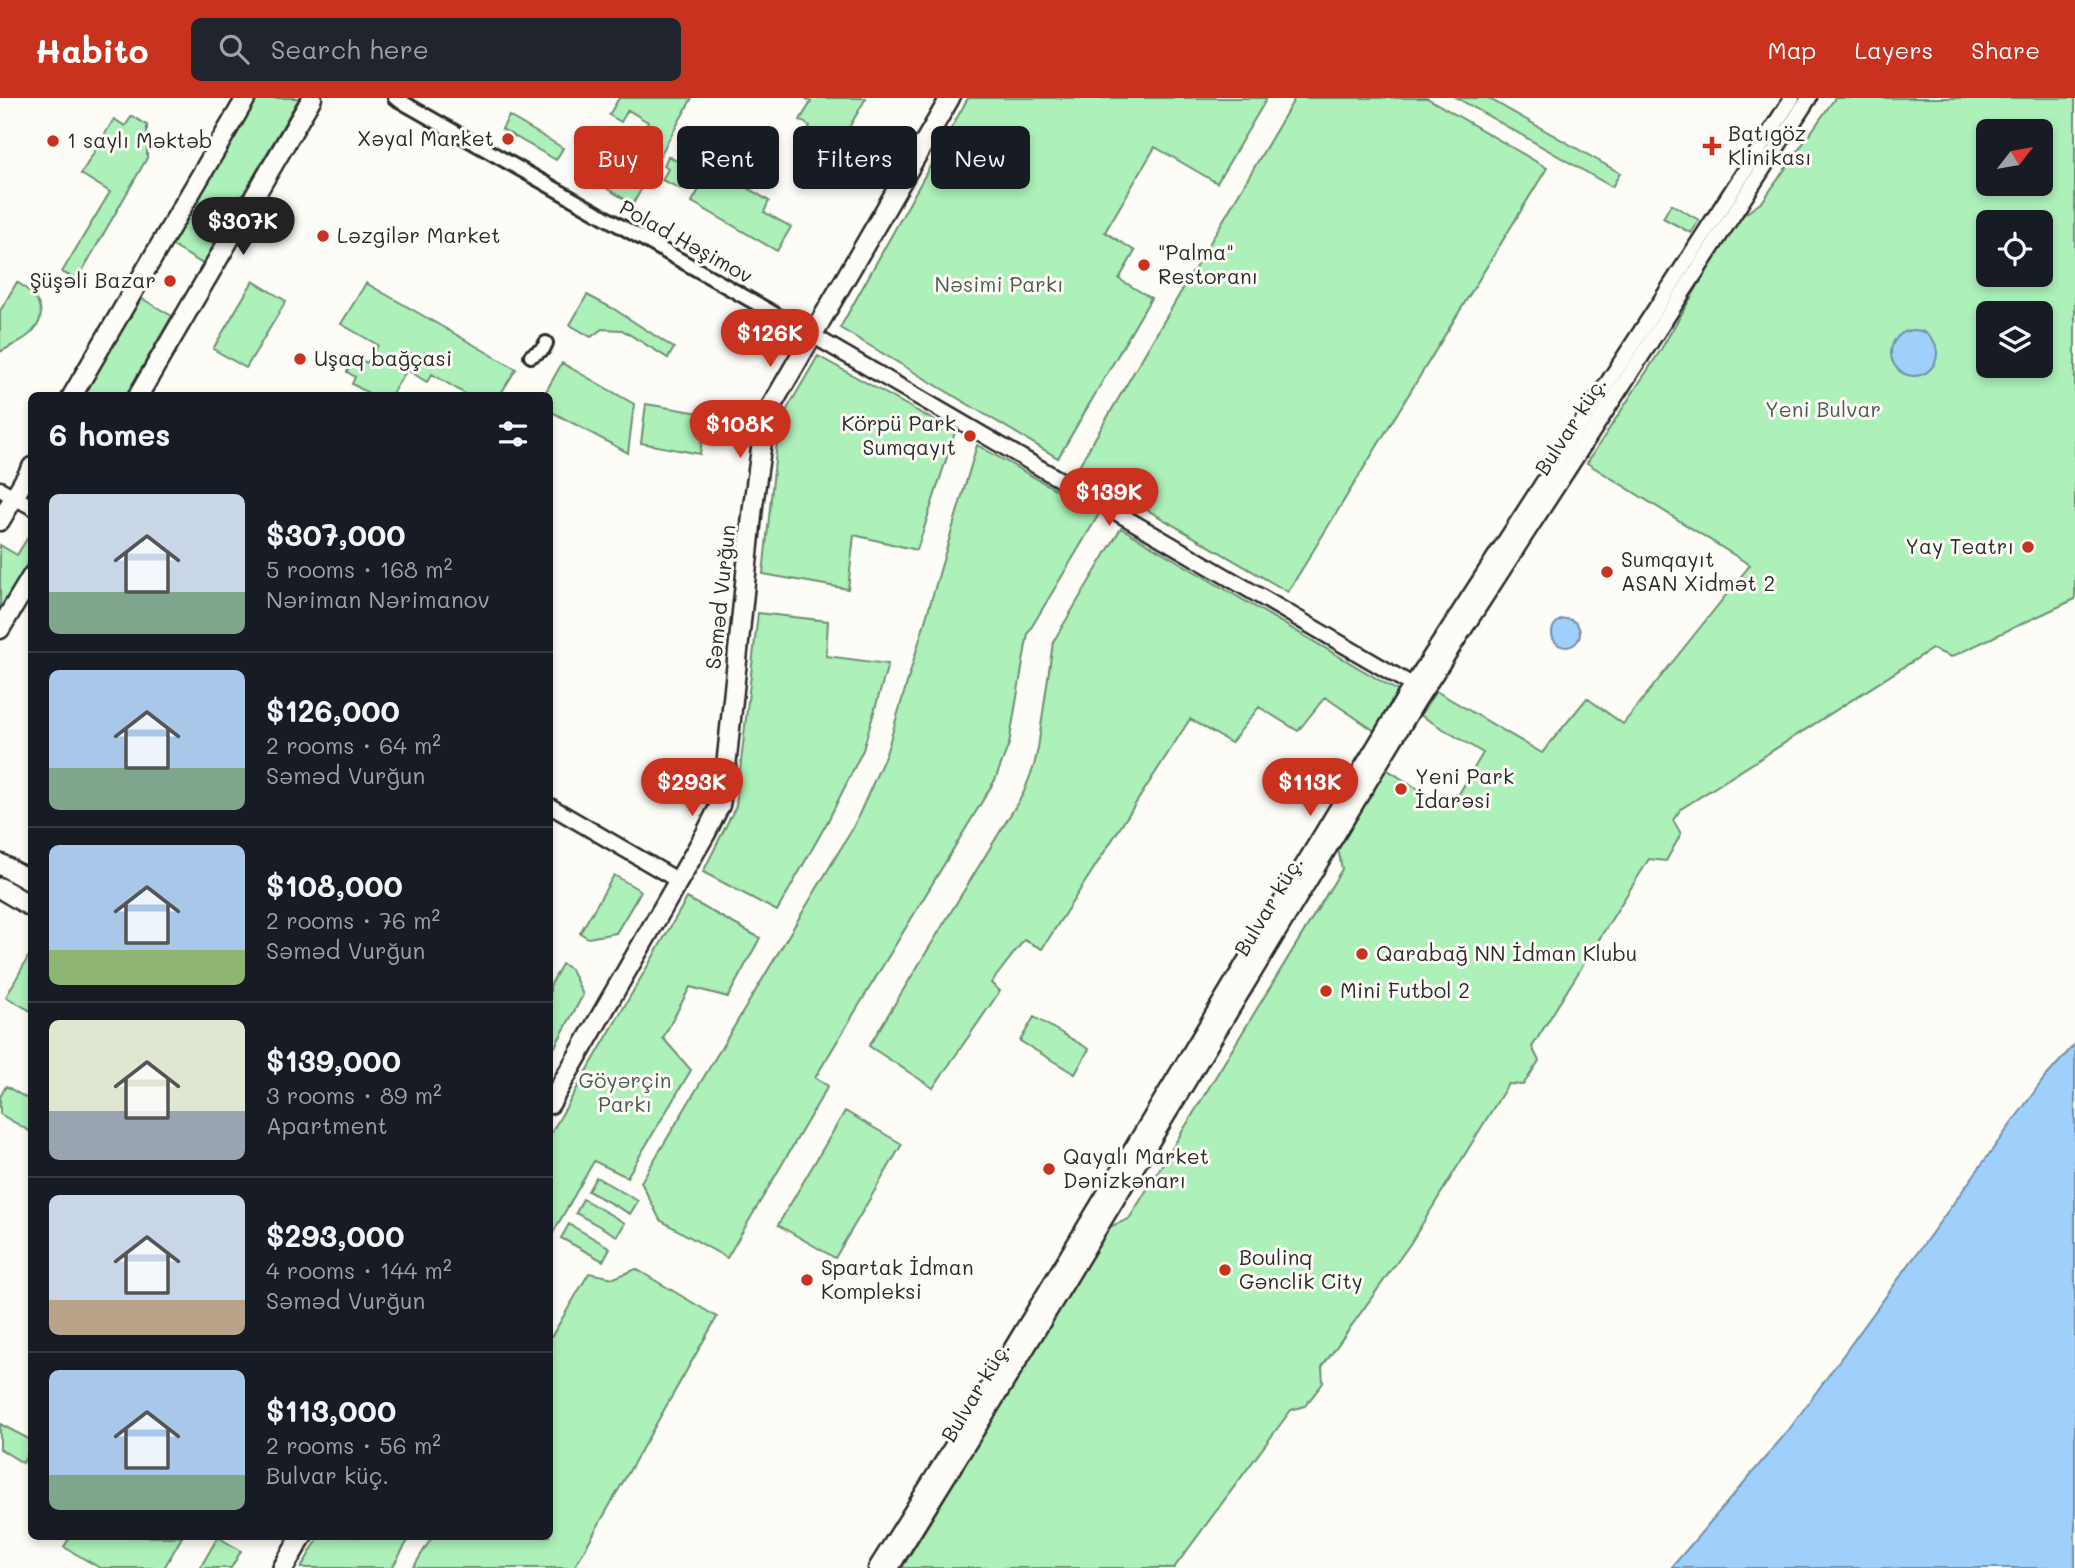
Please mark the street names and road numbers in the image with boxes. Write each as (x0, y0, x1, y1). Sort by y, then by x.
street label: Polad Həşimov (615, 193, 758, 289)
street label: Bulvar küç. (1528, 371, 1612, 480)
street label: Səməd Vurğun (698, 523, 741, 671)
street label: Bulvar küç. (1227, 850, 1308, 960)
street label: Bulvar küç. (934, 1336, 1015, 1446)

